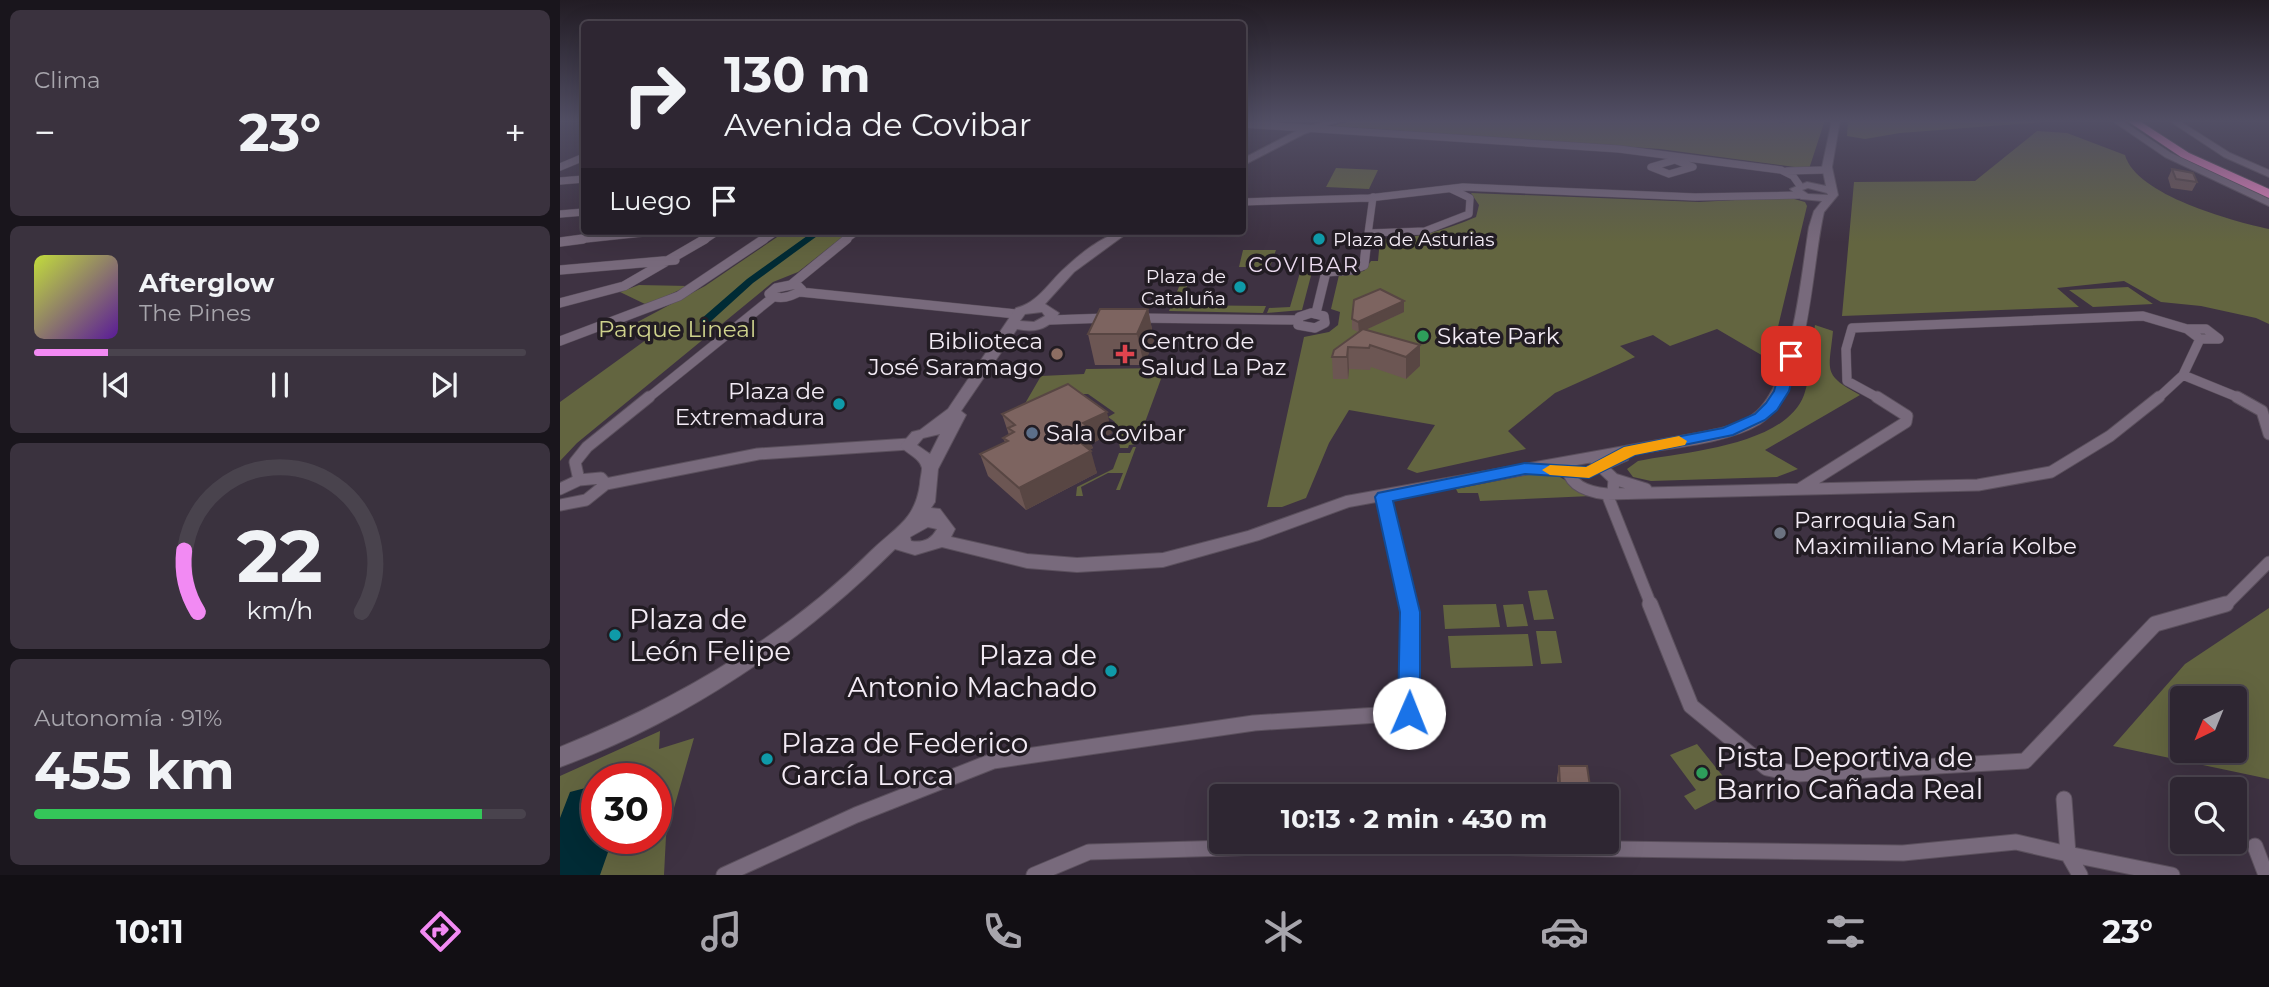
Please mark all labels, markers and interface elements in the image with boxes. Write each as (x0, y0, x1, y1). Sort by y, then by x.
text: 130 m (724, 45, 871, 104)
icon: right (609, 49, 700, 140)
text: Clima (34, 66, 101, 94)
text: 23° (239, 101, 321, 164)
text: Avenida de Covibar (724, 105, 1032, 144)
text: − (34, 109, 56, 156)
text: + (504, 109, 526, 156)
icon: arrive (705, 182, 743, 220)
text: Luego (609, 185, 691, 217)
place label: Plaza de Asturias (1333, 228, 1495, 251)
marker: Plaza de Asturias (1311, 231, 1327, 247)
district label: COVIBAR (1248, 252, 1360, 277)
place label: Plaza de Cataluña (1141, 265, 1226, 310)
text: Afterglow (139, 267, 274, 299)
marker: Plaza de Cataluña (1232, 279, 1248, 295)
text: The Pines (139, 299, 251, 327)
park label: Parque Lineal (598, 315, 756, 343)
place label: Skate Park (1437, 322, 1560, 350)
pin (1761, 326, 1821, 386)
place label: Biblioteca José Saramago (867, 327, 1043, 381)
place label: Centro de Salud La Paz (1141, 327, 1287, 381)
marker: Skate Park (1415, 328, 1431, 344)
icon: arrive (1772, 337, 1810, 375)
marker: Centro de Salud La Paz (1115, 344, 1135, 364)
marker: Biblioteca José Saramago (1049, 346, 1065, 362)
icon: previous (97, 366, 135, 404)
icon: pause (261, 366, 299, 404)
icon: next (425, 366, 463, 404)
place label: Plaza de Extremadura (675, 377, 825, 431)
marker: Plaza de Extremadura (831, 396, 847, 412)
place label: Sala Covibar (1046, 419, 1186, 447)
marker: Sala Covibar (1024, 425, 1040, 441)
place label: Parroquia San Maximiliano María Kolbe (1794, 506, 2077, 560)
text: 22 (237, 512, 323, 600)
marker: Parroquia San Maximiliano María Kolbe (1772, 525, 1788, 541)
text: km/h (247, 594, 313, 624)
place label: Plaza de León Felipe (629, 602, 791, 668)
marker: Plaza de León Felipe (607, 627, 623, 643)
place label: Plaza de Antonio Machado (847, 638, 1097, 704)
marker: Plaza de Antonio Machado (1103, 663, 1119, 679)
position arrow (1372, 676, 1446, 750)
north arrow (2170, 686, 2247, 763)
map controls (2170, 686, 2247, 854)
text: Autonomía · 91% (34, 704, 222, 732)
place label: Plaza de Federico García Lorca (781, 726, 1028, 792)
text: 455 km (34, 739, 235, 802)
place label: Pista Deportiva de Barrio Cañada Real (1716, 740, 1983, 806)
marker: Plaza de Federico García Lorca (759, 751, 775, 767)
speed limit sign: 30 (581, 763, 672, 854)
marker: Pista Deportiva de Barrio Cañada Real (1694, 765, 1710, 781)
button: search (2170, 777, 2247, 854)
text: 10:13 · 2 min · 430 m (1281, 803, 1547, 835)
icon: directions (416, 907, 465, 956)
icon: music (697, 907, 746, 956)
icon: phone (978, 907, 1027, 956)
icon: climate (1259, 907, 1308, 956)
icon: car (1540, 907, 1589, 956)
icon: filters (1821, 907, 1870, 956)
text: 10:11 (116, 912, 184, 951)
text: 23° (2102, 912, 2153, 951)

